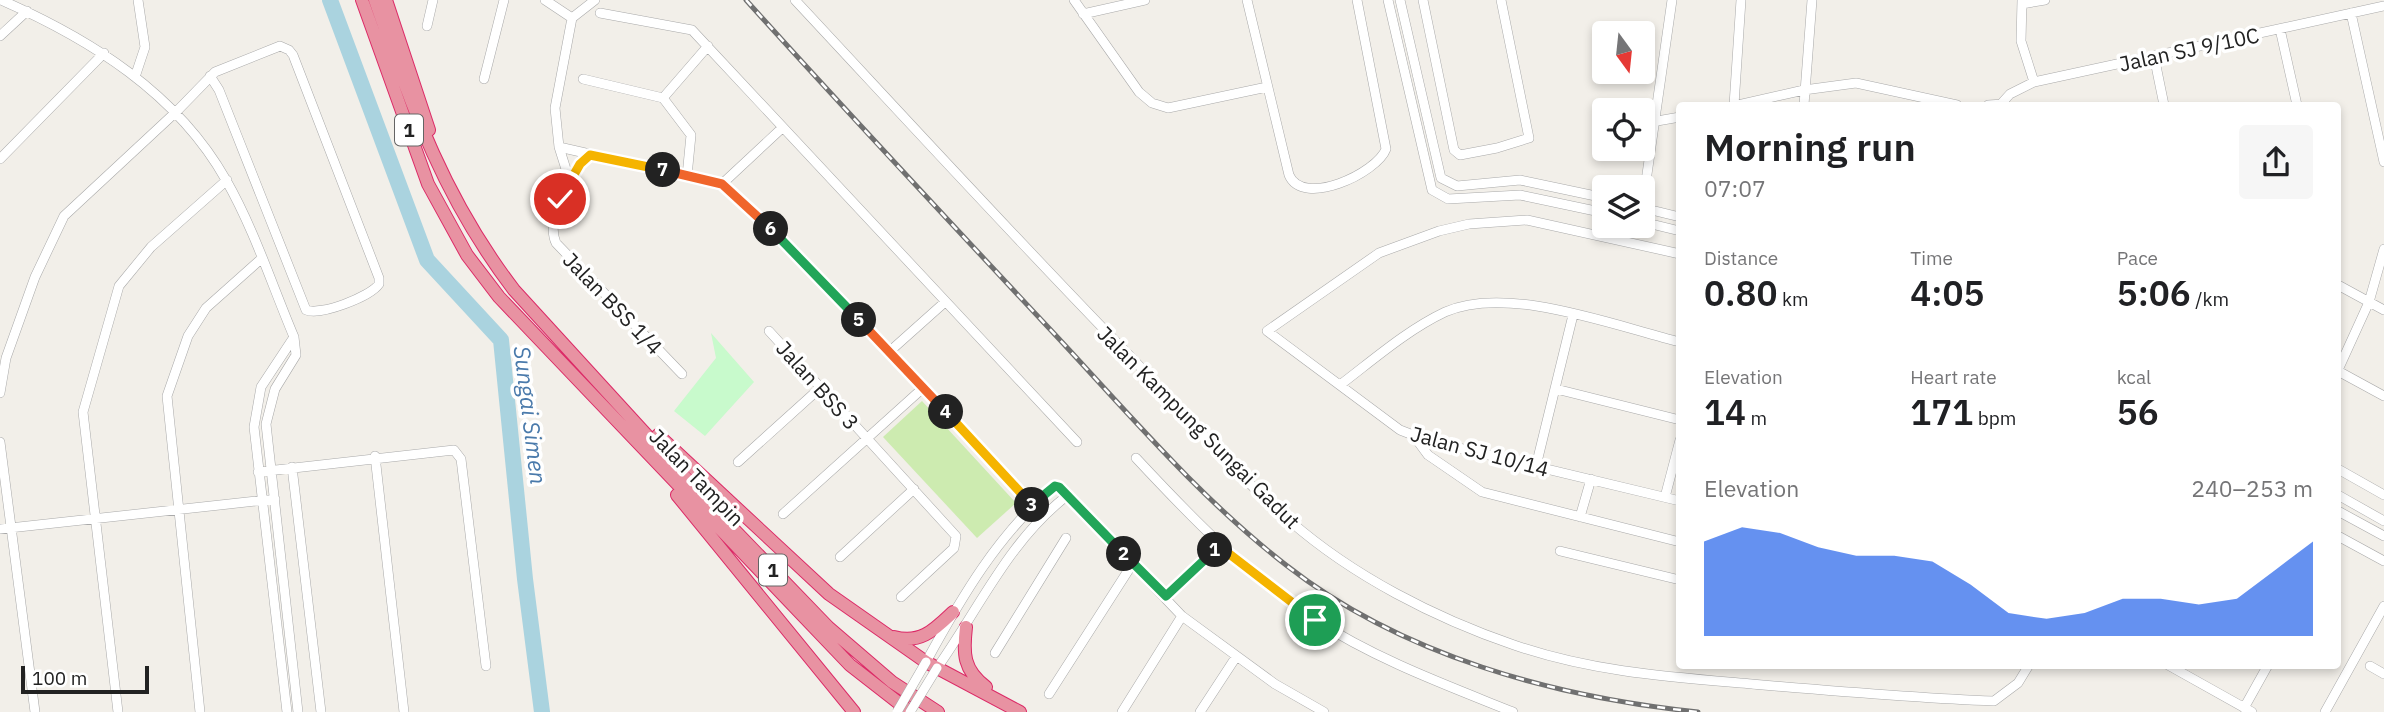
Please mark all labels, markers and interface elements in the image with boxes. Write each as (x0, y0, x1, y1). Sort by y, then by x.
street label: Jalan SJ 9/10C (2116, 20, 2262, 78)
north arrow (1592, 21, 1656, 84)
map controls (1592, 21, 1655, 238)
button: locate (1592, 98, 1655, 161)
road number: 1 (395, 114, 423, 146)
text: Morning run (1704, 122, 1916, 171)
button: share (2239, 125, 2313, 199)
pin: 7 (646, 152, 680, 188)
text: 7 (657, 157, 668, 181)
pin (530, 169, 590, 229)
text: 07:07 (1704, 173, 1766, 203)
button: layers (1592, 175, 1655, 238)
icon: check (541, 180, 579, 218)
pin: 6 (754, 212, 788, 246)
text: 6 (765, 216, 776, 240)
street label: Jalan BSS 1/4 (557, 246, 669, 360)
text: Distance (1704, 246, 1778, 270)
text: Time (1910, 246, 1953, 270)
text: Pace (2117, 246, 2158, 270)
text: 0.80 (1704, 270, 1777, 316)
text: 4:05 (1910, 270, 1985, 316)
text: 5:06 (2117, 270, 2191, 316)
text: km (1777, 287, 1809, 311)
text: /km (2191, 287, 2229, 311)
pin: 5 (842, 302, 876, 338)
text: 5 (853, 307, 864, 331)
street label: Jalan Kampung Sungai Gadut (1091, 319, 1307, 535)
street label: Jalan BSS 3 (770, 334, 866, 436)
water label: Sungai Simen (508, 344, 554, 486)
text: Elevation (1704, 365, 1783, 389)
text: Heart rate (1910, 365, 1997, 389)
text: kcal (2117, 365, 2151, 389)
text: 14 (1704, 389, 1746, 435)
text: 171 (1910, 389, 1973, 435)
text: 56 (2117, 389, 2159, 435)
pin: 4 (928, 394, 964, 430)
text: 4 (940, 399, 951, 423)
text: m (1746, 406, 1767, 430)
text: bpm (1973, 406, 2016, 430)
street label: Jalan SJ 10/14 (1408, 419, 1552, 483)
street label: Jalan Tampin (643, 422, 751, 532)
text: Elevation (1704, 473, 1799, 503)
text: 240–253 m (2191, 473, 2313, 503)
pin: 3 (1014, 488, 1050, 522)
text: 3 (1026, 492, 1037, 516)
pin: 1 (1198, 532, 1232, 568)
pin: 2 (1106, 536, 1142, 572)
text: 1 (1209, 537, 1220, 561)
text: 2 (1118, 541, 1129, 565)
road number: 1 (759, 554, 787, 586)
pin (1285, 590, 1345, 650)
icon: arrive (1296, 601, 1334, 639)
scale bar (21, 663, 149, 695)
text: 100 m (32, 666, 87, 690)

